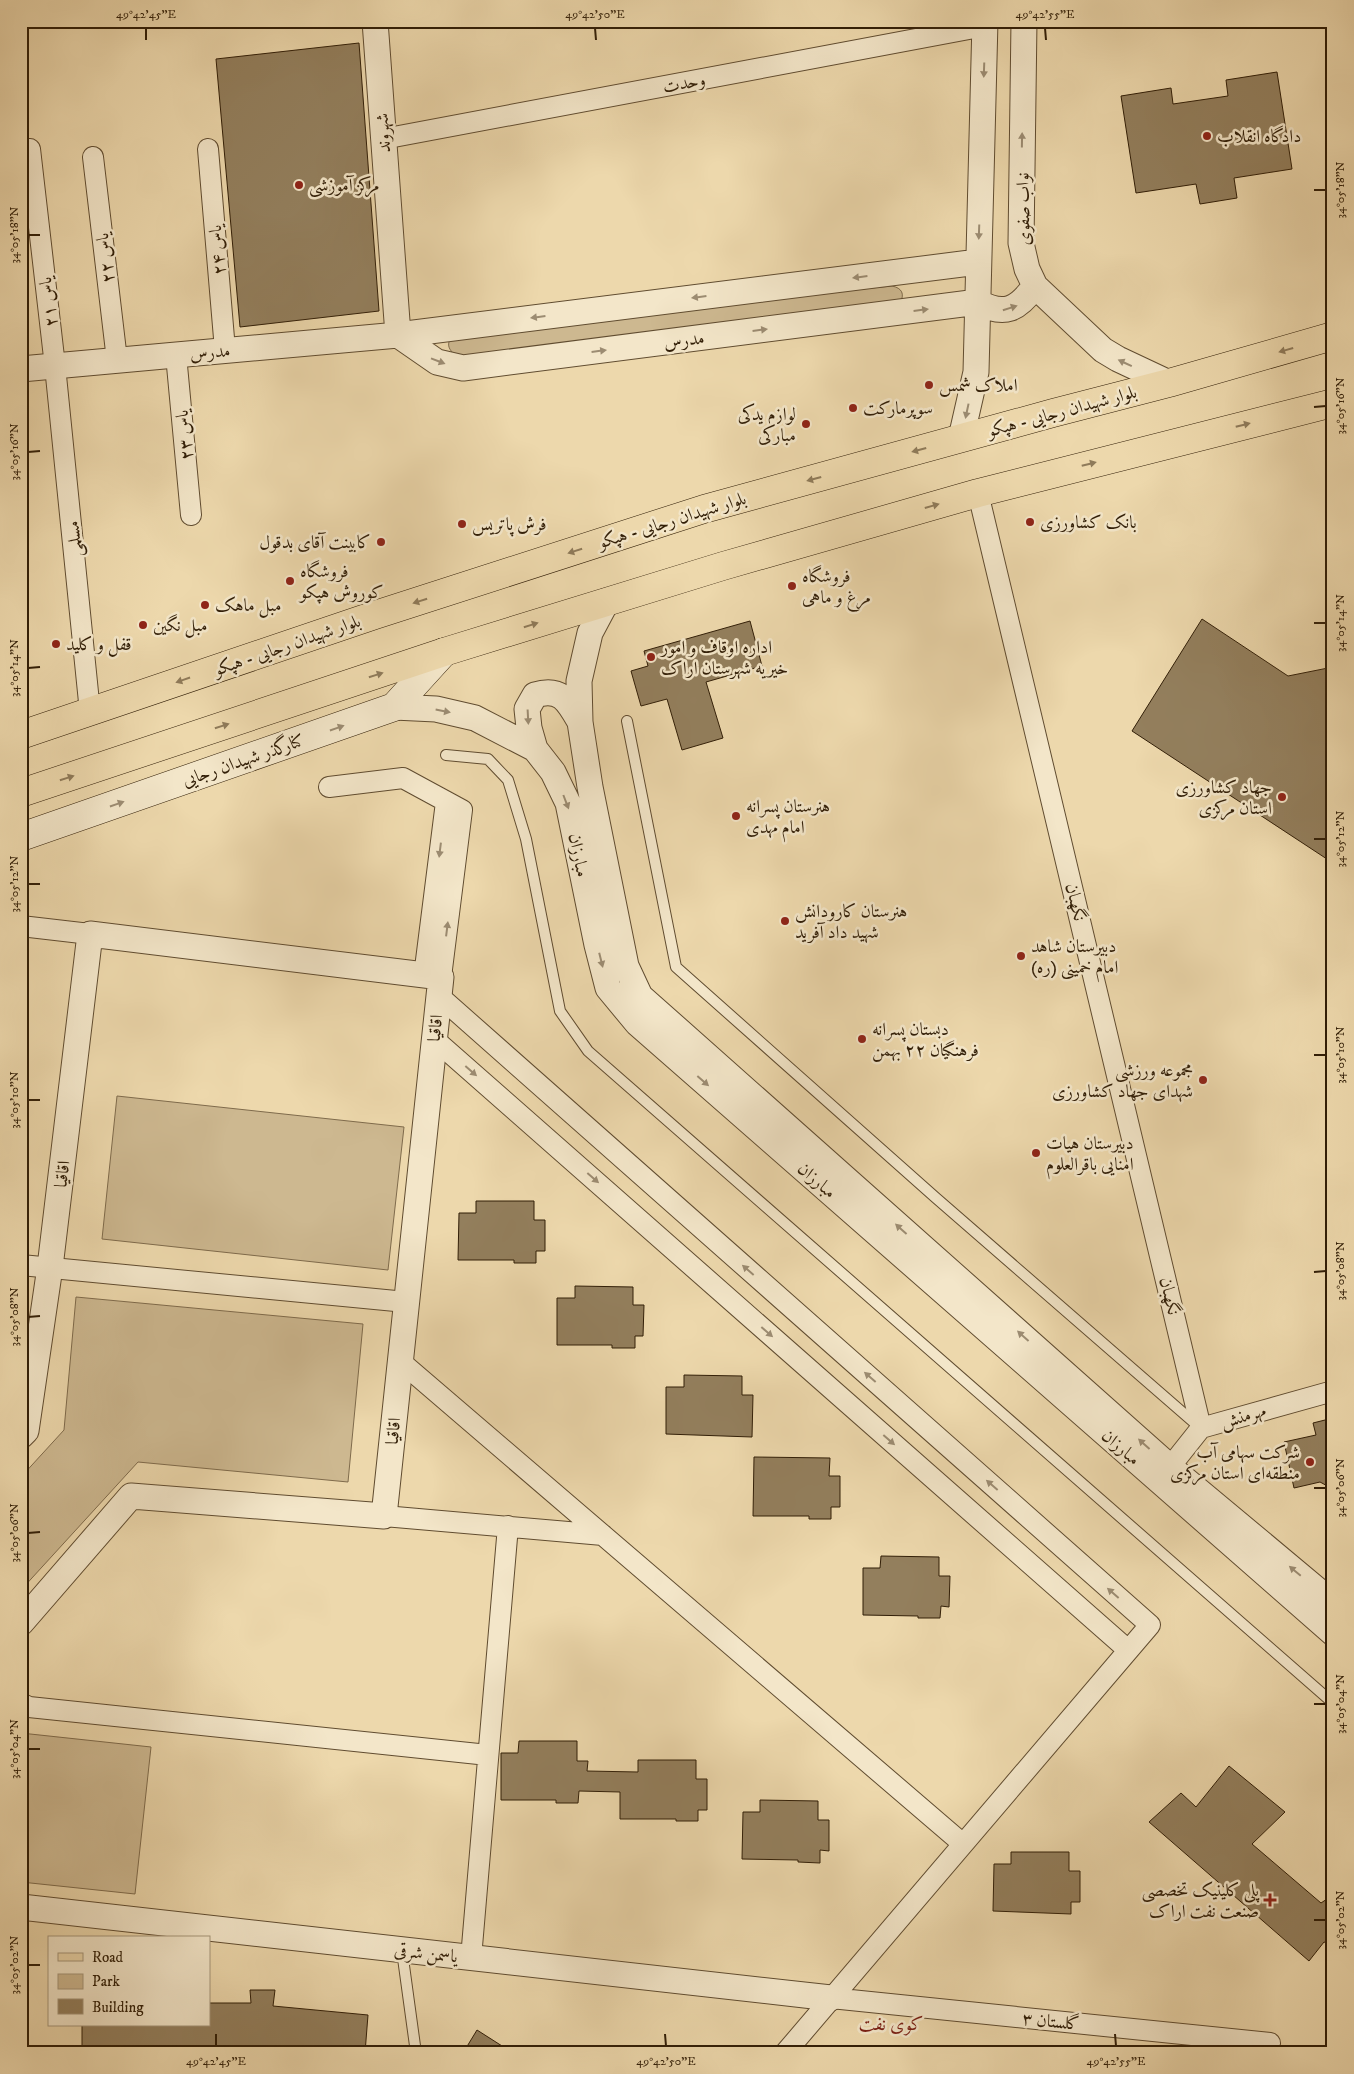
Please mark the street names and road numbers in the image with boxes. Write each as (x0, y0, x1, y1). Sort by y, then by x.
street label: وحدت (661, 69, 708, 99)
street label: شهروند (372, 112, 396, 153)
street label: نواب صفوی (1012, 172, 1036, 246)
street label: یاس ۲۴ (205, 222, 231, 276)
street label: یاس ۲۲ (92, 230, 120, 284)
street label: یاس ۲۱ (35, 274, 63, 328)
street label: مدرس (663, 328, 706, 354)
street label: مدرس (189, 340, 231, 366)
street label: بلوار شهیدان رجایی - هپکو (983, 381, 1139, 443)
street label: یاس ۲۳ (171, 407, 199, 461)
street label: بلوار شهیدان رجایی - هپکو (594, 488, 749, 555)
street label: مسلمی (62, 520, 88, 558)
street label: بلوار شهیدان رجایی - هپکو (209, 610, 364, 682)
street label: کنارگذر شهیدان رجایی (178, 727, 307, 792)
street label: مبارزان (563, 831, 593, 879)
street label: نگهبان (1060, 881, 1091, 923)
street label: اقاقیا (424, 1013, 448, 1043)
street label: مبارزان (792, 1158, 840, 1204)
street label: اقاقیا (50, 1159, 76, 1189)
street label: نگهبان (1154, 1275, 1185, 1317)
street label: مهرمنش (1218, 1400, 1269, 1434)
street label: اقاقیا (382, 1416, 406, 1446)
street label: مبارزان (1096, 1425, 1144, 1471)
street label: یاسمن شرقی (393, 1940, 460, 1968)
street label: گلستان ۳ (1021, 2007, 1081, 2036)

